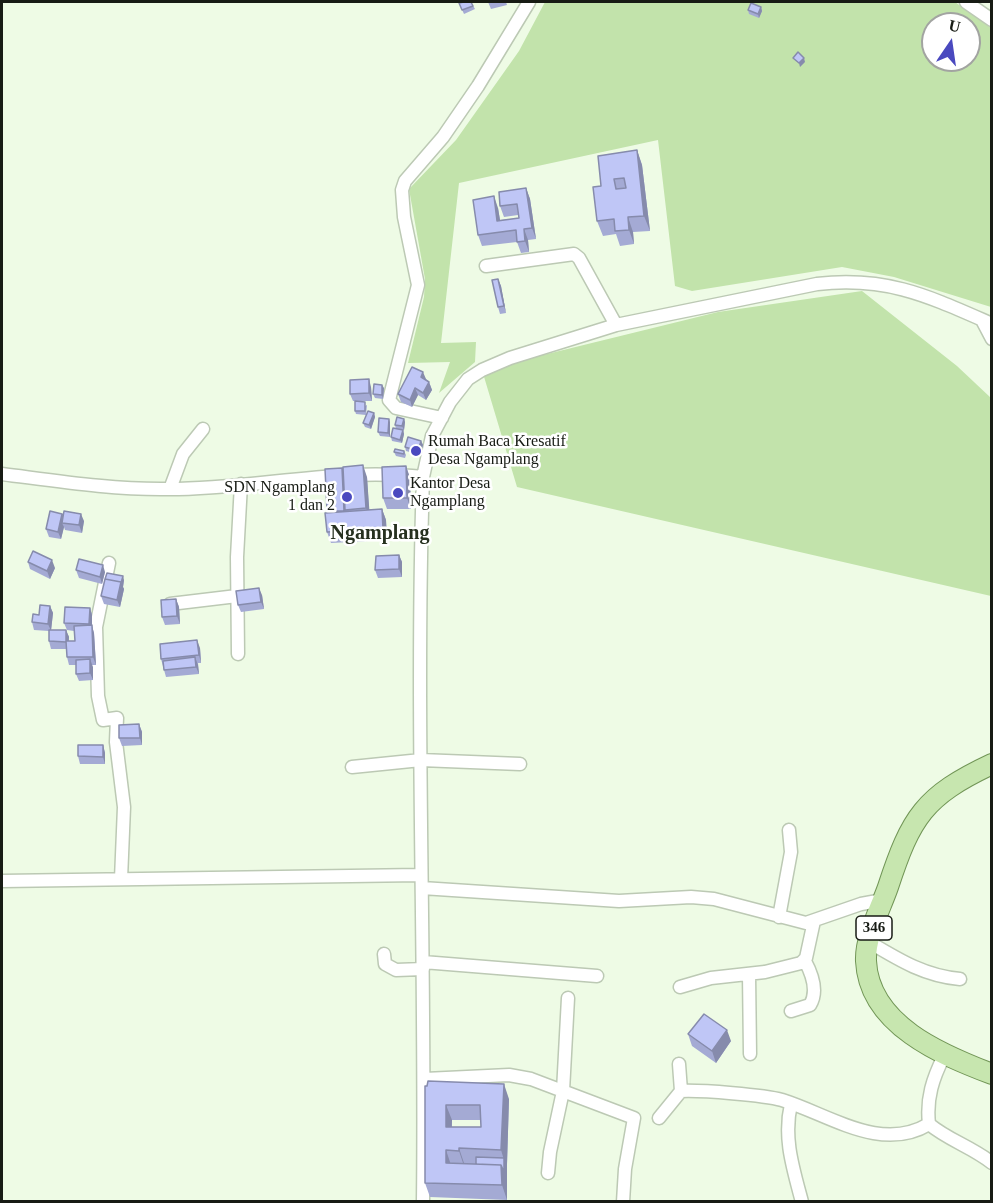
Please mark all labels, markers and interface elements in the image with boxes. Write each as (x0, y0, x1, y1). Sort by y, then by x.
north arrow (921, 12, 981, 72)
text: U (947, 16, 962, 36)
place label: Rumah Baca Kresatif Desa Ngamplang (428, 432, 566, 470)
marker: Rumah Baca Kresatif Desa Ngamplang (409, 444, 423, 458)
place label: Kantor Desa Ngamplang (410, 474, 490, 512)
place label: SDN Ngamplang 1 dan 2 (224, 478, 335, 516)
marker: Kantor Desa Ngamplang (391, 486, 405, 500)
marker: SDN Ngamplang 1 dan 2 (340, 490, 354, 504)
district label: Ngamplang (331, 522, 429, 546)
road number: 346 (856, 916, 892, 940)

